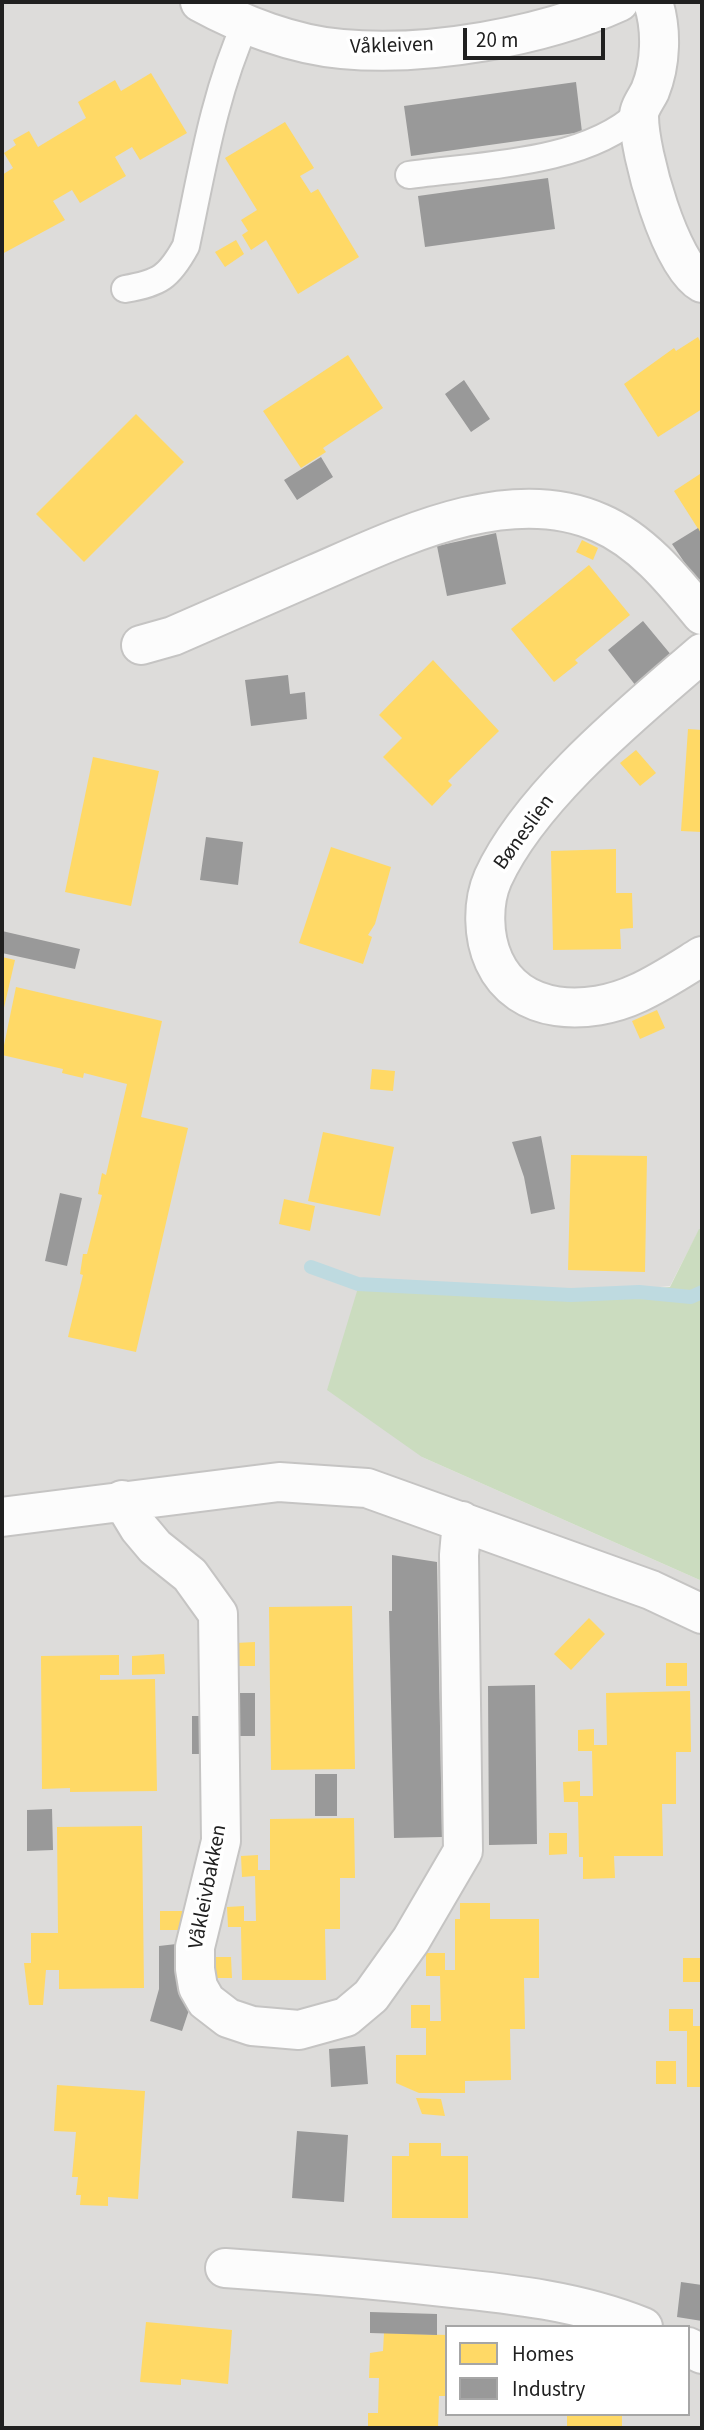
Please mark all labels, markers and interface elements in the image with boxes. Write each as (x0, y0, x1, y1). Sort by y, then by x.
scale bar (466, 14, 608, 58)
text: 20 m (476, 25, 518, 55)
street label: Våkleiven (350, 33, 434, 61)
street label: Bøneslien (489, 790, 561, 876)
street label: Våkleivbakken (185, 1823, 233, 1951)
legend (445, 2325, 690, 2416)
text: Homes (512, 2339, 574, 2369)
text: Industry (512, 2374, 585, 2404)

